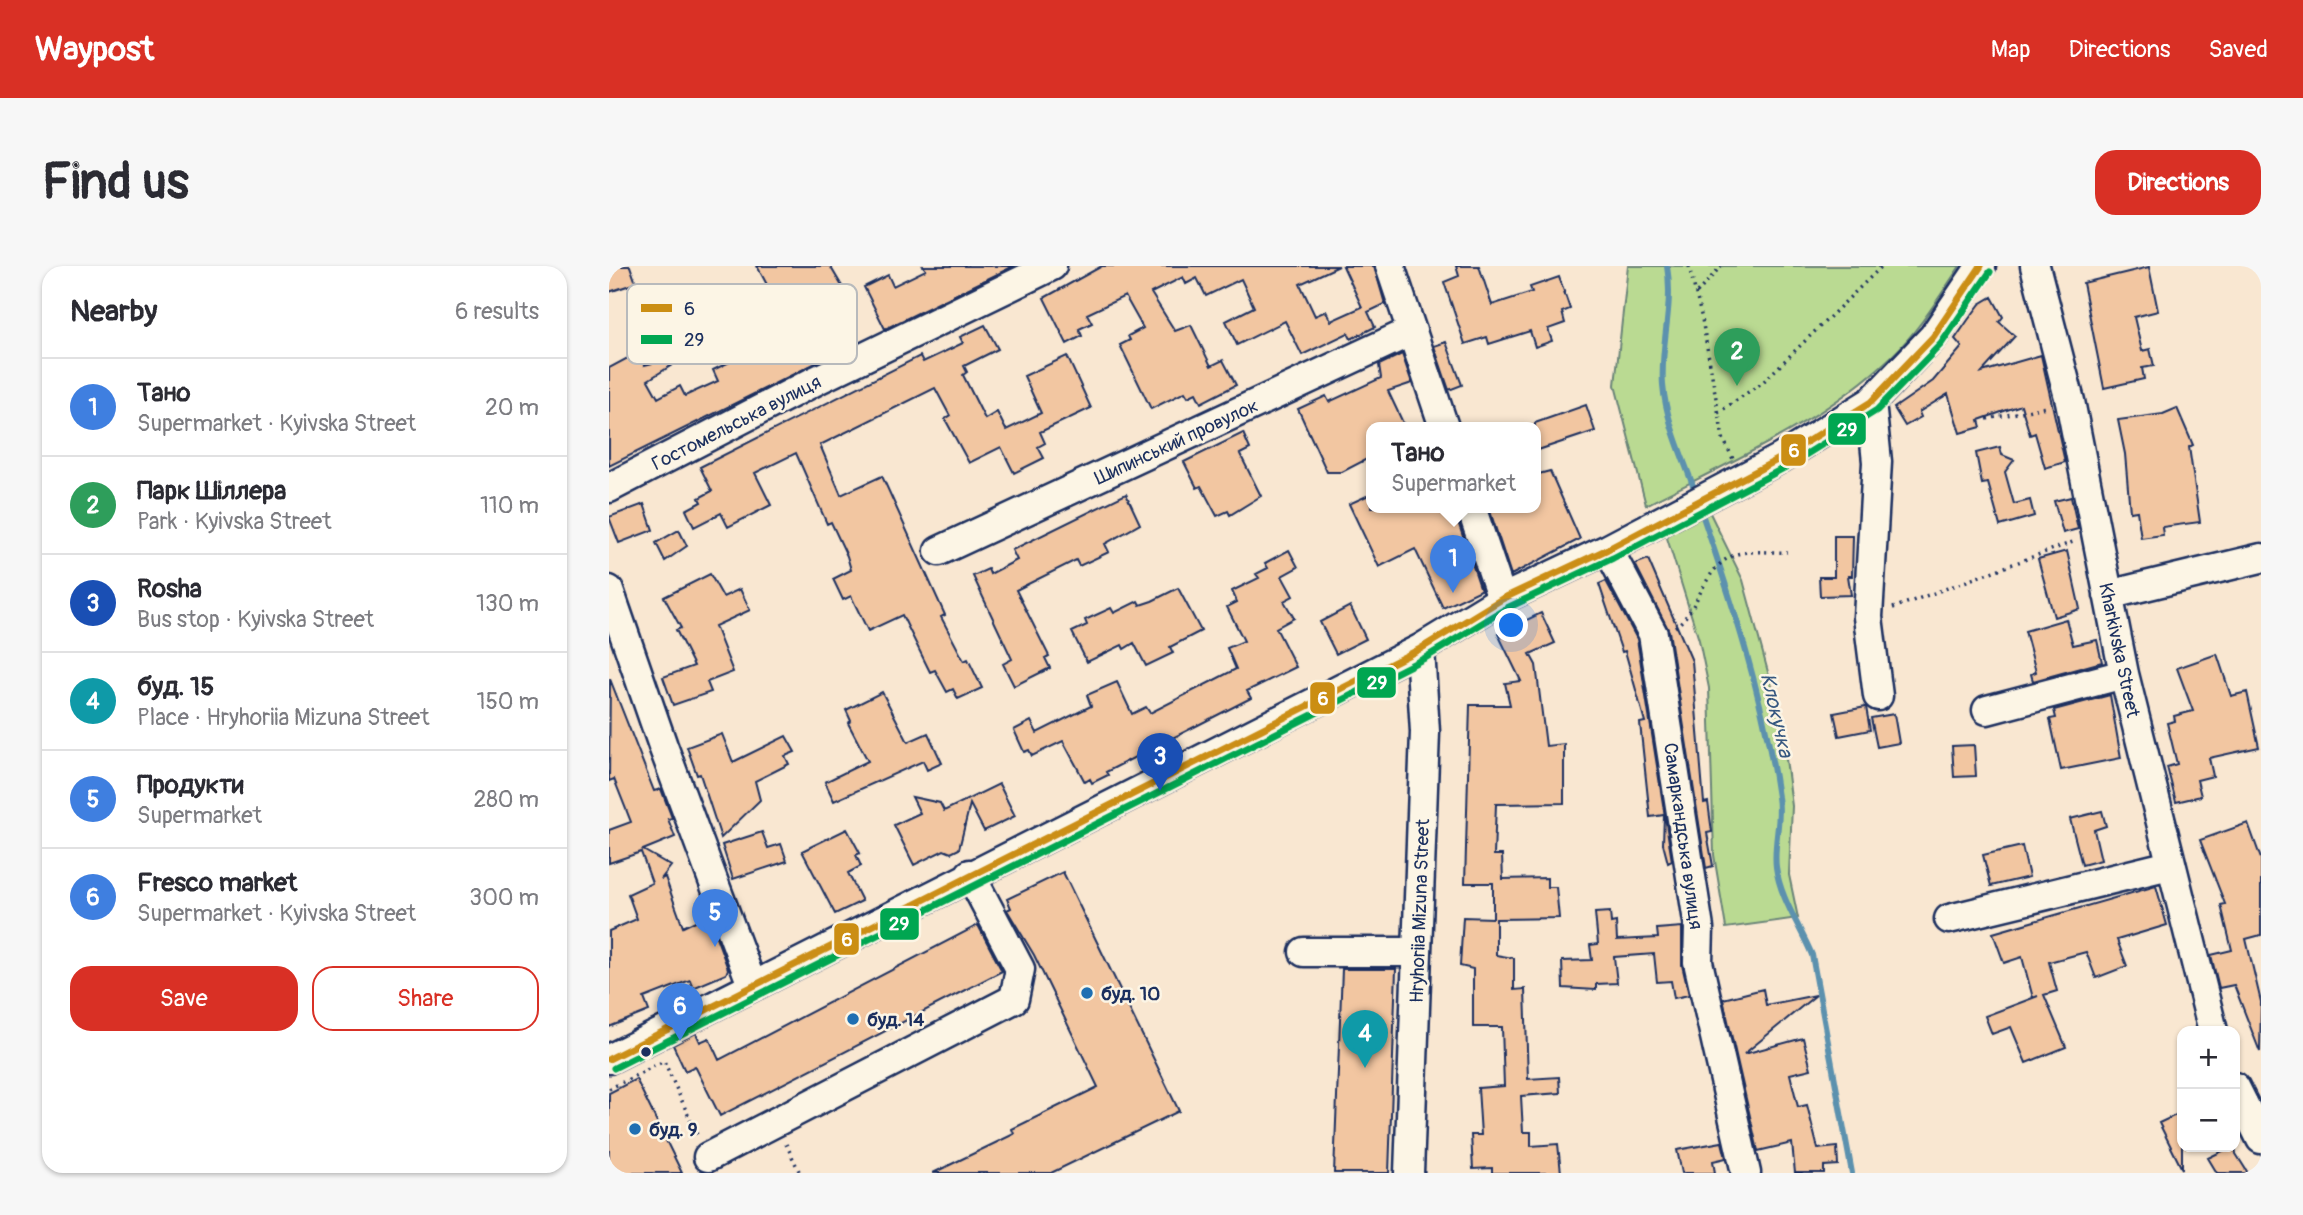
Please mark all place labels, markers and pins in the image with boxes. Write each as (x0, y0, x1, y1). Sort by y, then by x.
pin: 2 (1714, 328, 1760, 386)
pin: 1 (1430, 535, 1476, 593)
pin: 3 (1137, 733, 1183, 791)
pin: 5 (692, 889, 738, 947)
place label: буд. 10 (1101, 982, 1160, 1006)
pin: 6 (657, 983, 703, 1041)
marker: буд. 10 (1079, 985, 1095, 1001)
place label: буд. 14 (867, 1008, 924, 1032)
pin: 4 (1342, 1010, 1388, 1068)
marker: буд. 14 (845, 1011, 861, 1027)
unlabelled marker (639, 1045, 653, 1059)
place label: буд. 9 (649, 1118, 698, 1142)
marker: буд. 9 (627, 1121, 643, 1137)

